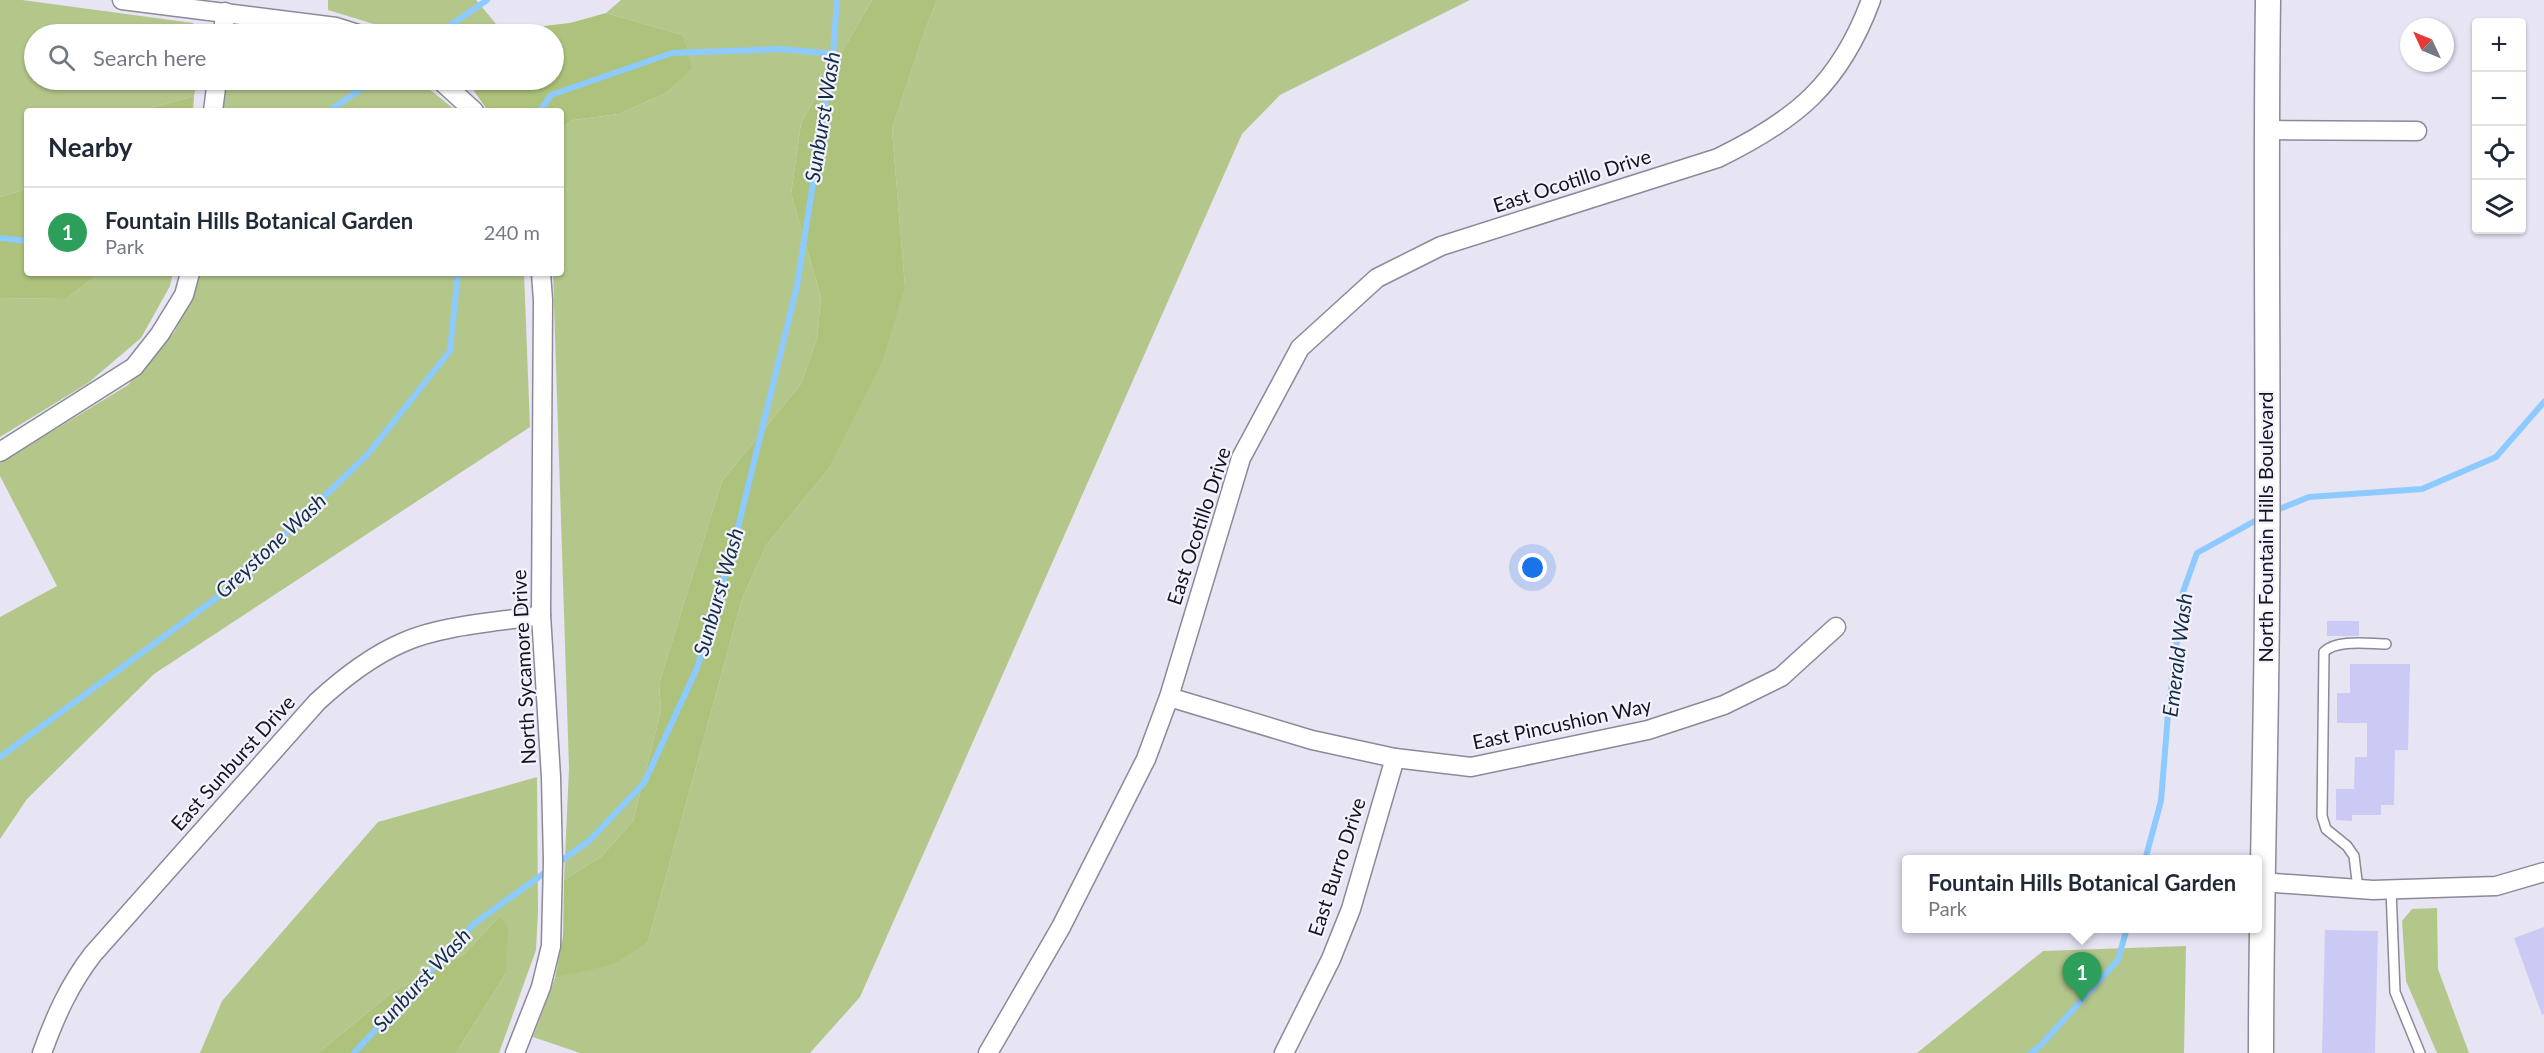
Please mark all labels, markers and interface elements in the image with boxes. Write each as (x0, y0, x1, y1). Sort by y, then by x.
north arrow (2400, 18, 2454, 72)
map controls (2472, 18, 2526, 234)
button: + (2472, 18, 2526, 72)
search box (24, 24, 564, 90)
icon: search (45, 41, 78, 74)
text: Search here (93, 44, 206, 71)
water label: Sunburst Wash (799, 50, 844, 184)
button: − (2472, 72, 2526, 126)
button: locate (2472, 126, 2526, 180)
text: Nearby (48, 131, 133, 163)
street label: East Ocotillo Drive (1490, 143, 1654, 217)
button: layers (2472, 180, 2526, 234)
text: Fountain Hills Botanical Garden (105, 207, 413, 234)
text: 1 (62, 220, 73, 244)
text: 240 m (484, 220, 540, 244)
text: Park (105, 234, 144, 258)
street label: North Fountain Hills Boulevard (2253, 392, 2277, 662)
street label: East Ocotillo Drive (1161, 444, 1235, 608)
water label: Greystone Wash (209, 487, 330, 603)
water label: Sunburst Wash (687, 525, 748, 658)
your location (1518, 553, 1547, 582)
street label: North Sycamore Drive (506, 569, 540, 765)
water label: Emerald Wash (2157, 591, 2197, 718)
street label: East Sunburst Drive (165, 690, 299, 835)
street label: East Pincushion Way (1470, 692, 1654, 754)
street label: East Burro Drive (1302, 794, 1370, 939)
popup (1902, 855, 2262, 933)
text: Fountain Hills Botanical Garden (1928, 869, 2236, 896)
text: Park (1928, 896, 1967, 920)
water label: Sunburst Wash (367, 922, 475, 1036)
pin: 1 (2062, 952, 2102, 1002)

